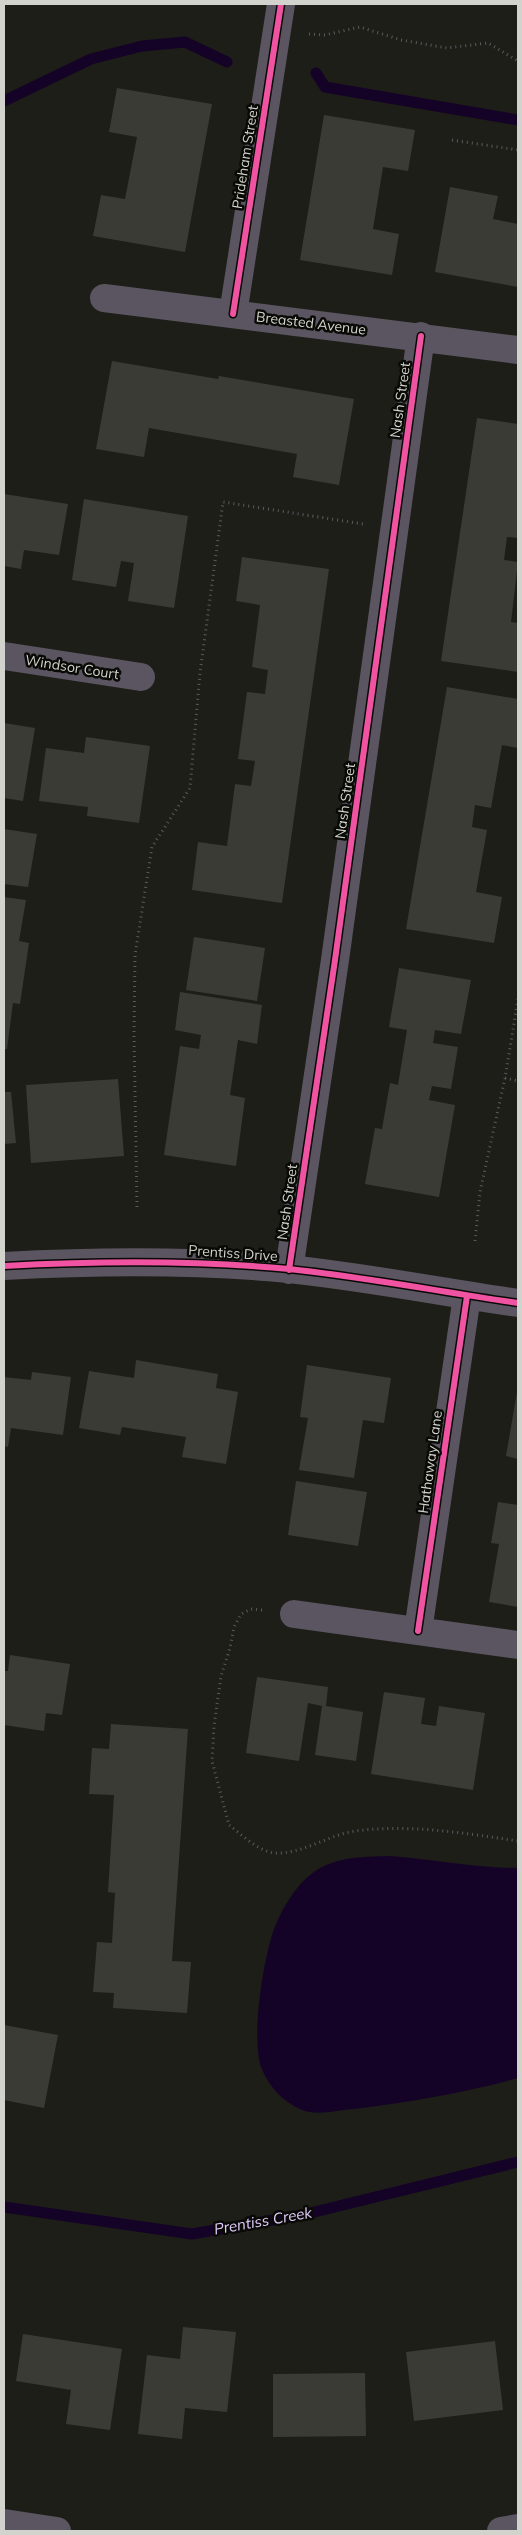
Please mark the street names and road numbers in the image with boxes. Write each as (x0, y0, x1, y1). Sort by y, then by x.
street label: Prideham Street (228, 104, 262, 210)
street label: Breasted Avenue (255, 307, 367, 339)
street label: Nash Street (386, 361, 414, 439)
street label: Windsor Court (24, 651, 120, 683)
street label: Nash Street (331, 762, 359, 840)
street label: Nash Street (273, 1163, 301, 1241)
street label: Prentiss Drive (188, 1241, 278, 1265)
street label: Hathaway Lane (414, 1409, 446, 1515)

